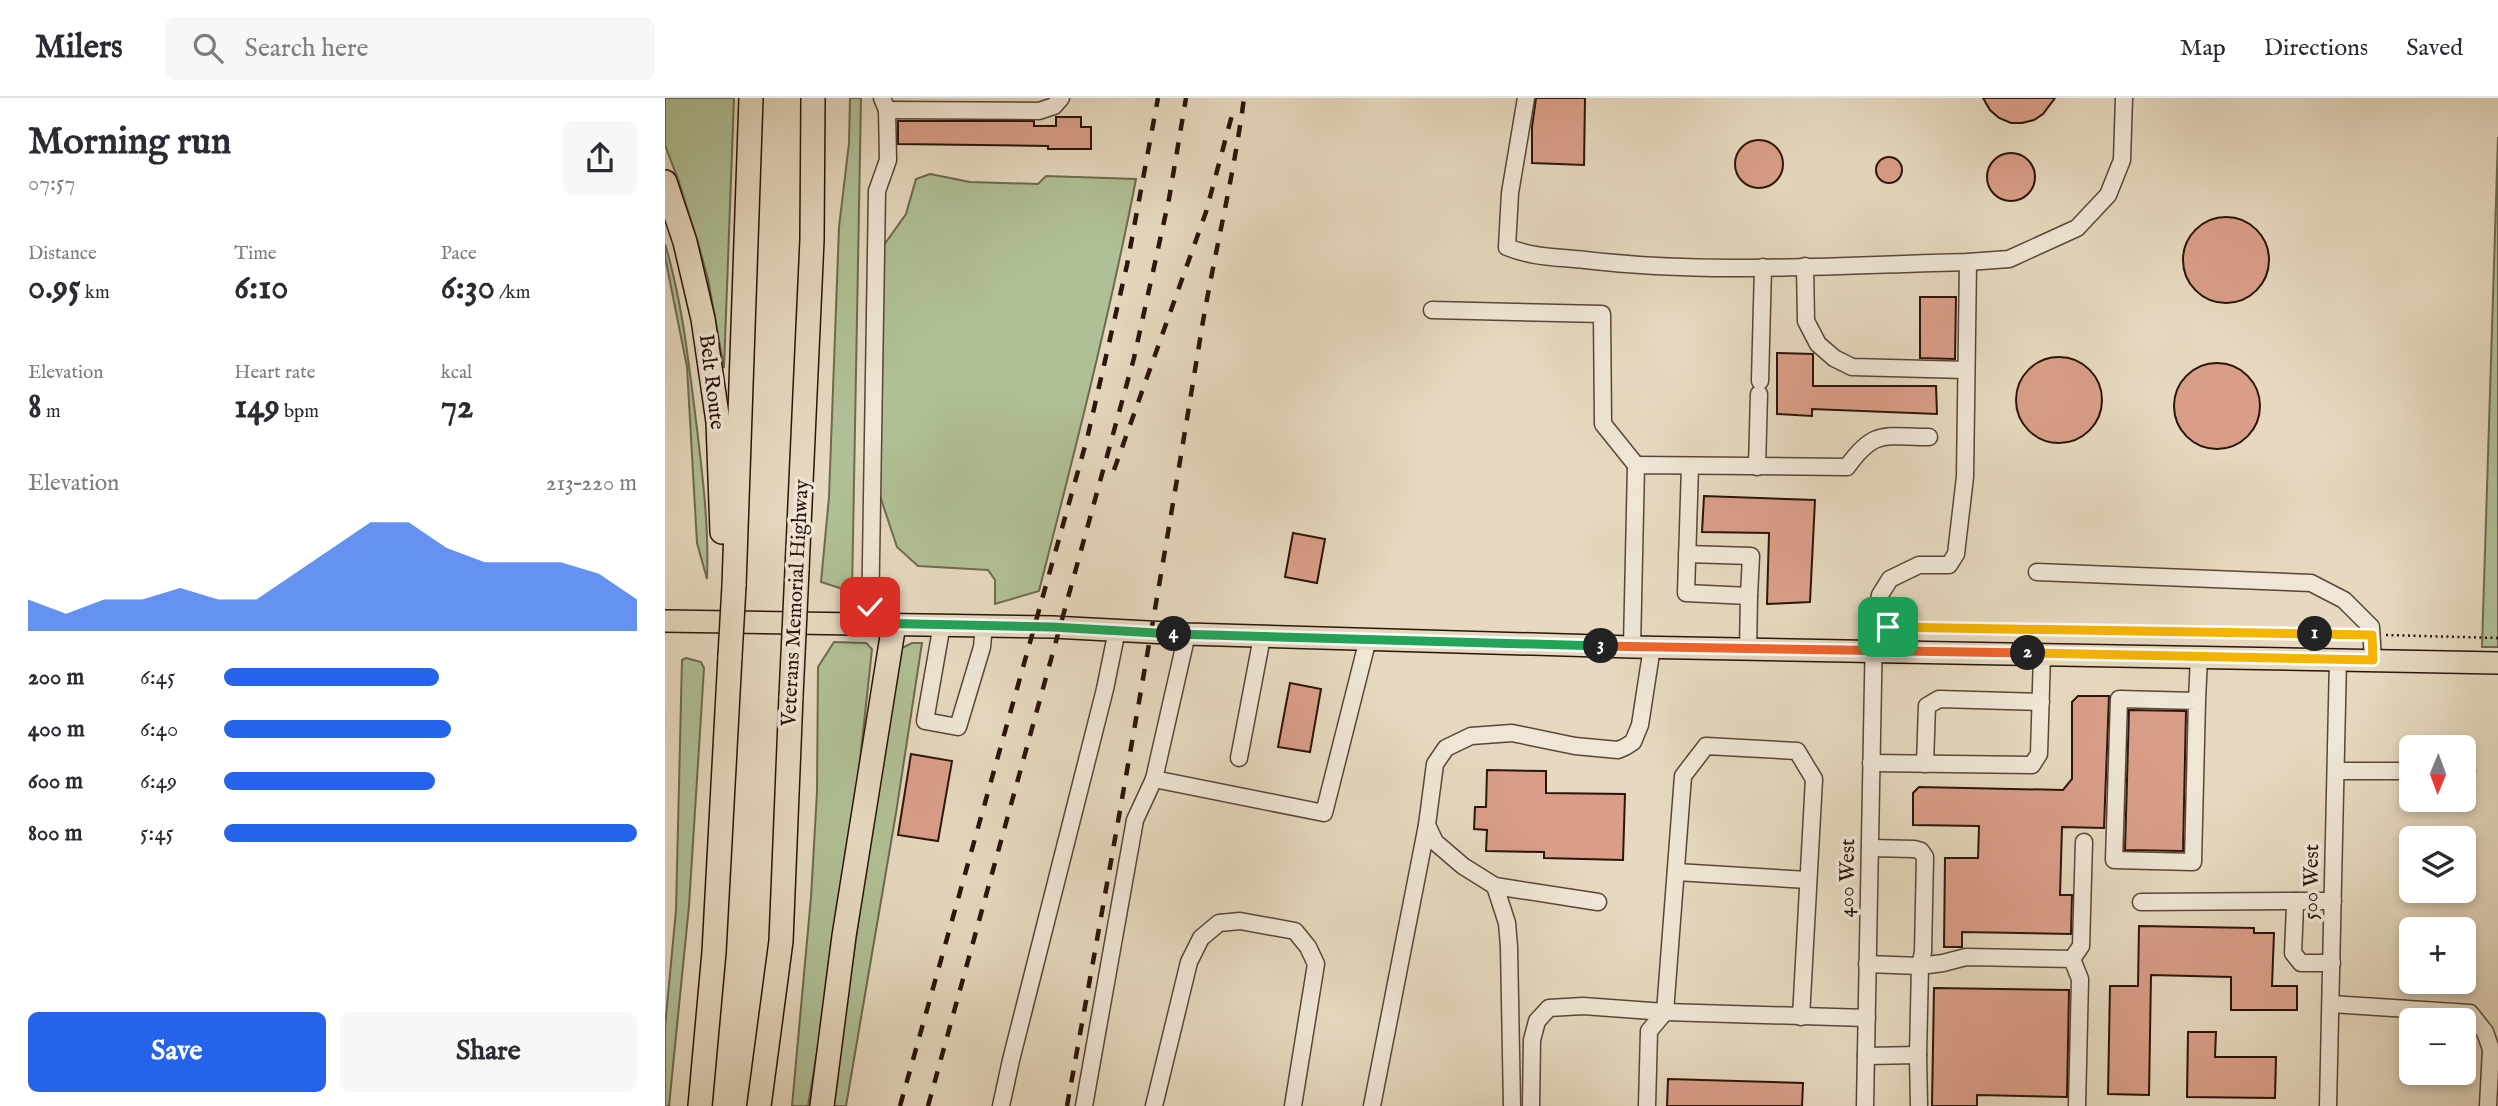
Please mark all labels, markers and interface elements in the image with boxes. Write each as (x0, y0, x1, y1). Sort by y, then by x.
search box (165, 17, 655, 80)
text: Milers (35, 27, 123, 69)
icon: search (189, 29, 227, 67)
text: Search here (245, 32, 369, 65)
text: Map (2180, 33, 2226, 64)
text: Directions (2264, 33, 2368, 64)
text: Saved (2406, 33, 2463, 64)
text: Morning run (28, 119, 231, 167)
button: share (563, 121, 637, 195)
text: 07:57 (28, 169, 75, 198)
text: Distance (28, 242, 97, 266)
text: Time (234, 242, 277, 266)
text: Pace (441, 242, 477, 266)
text: 0.95 (28, 266, 81, 311)
text: 6:10 (234, 266, 288, 311)
text: 6:30 (441, 266, 495, 311)
text: km (81, 281, 110, 305)
text: /km (495, 281, 530, 305)
street label: Belt Route (692, 333, 730, 432)
text: Elevation (28, 361, 103, 385)
text: Heart rate (234, 361, 315, 385)
text: kcal (441, 361, 472, 385)
text: 8 (28, 385, 42, 430)
text: 149 (234, 385, 280, 430)
text: 72 (441, 385, 473, 430)
text: m (42, 400, 61, 424)
text: bpm (280, 400, 319, 424)
text: Elevation (28, 469, 119, 498)
text: 213–220 m (546, 469, 637, 498)
street label: Veterans Memorial Highway (776, 478, 816, 728)
pin (840, 577, 900, 637)
icon: check (851, 588, 889, 626)
pin (1858, 597, 1918, 657)
icon: arrive (1869, 608, 1907, 646)
pin: 4 (1156, 616, 1191, 652)
pin: 1 (2297, 616, 2333, 652)
text: 4 (1169, 621, 1178, 645)
text: 1 (2311, 621, 2318, 645)
pin: 3 (1583, 628, 1619, 664)
text: 3 (1597, 633, 1604, 657)
pin: 2 (2011, 636, 2045, 670)
text: 2 (2023, 640, 2032, 664)
text: 200 m (28, 663, 84, 692)
text: 6:45 (140, 663, 175, 692)
text: 400 m (28, 715, 85, 744)
text: 6:40 (140, 715, 178, 744)
north arrow (2399, 735, 2476, 812)
map controls (2399, 735, 2476, 1085)
text: 600 m (28, 767, 83, 796)
text: 6:49 (140, 767, 177, 796)
text: 800 m (28, 819, 82, 848)
text: 5:45 (140, 819, 174, 848)
button: layers (2399, 826, 2476, 903)
street label: 400 West (1834, 838, 1862, 918)
street label: 500 West (2298, 844, 2326, 920)
button: + (2399, 917, 2476, 994)
button: − (2399, 1008, 2476, 1085)
button: Save (28, 1012, 326, 1092)
button: Share (340, 1012, 637, 1092)

